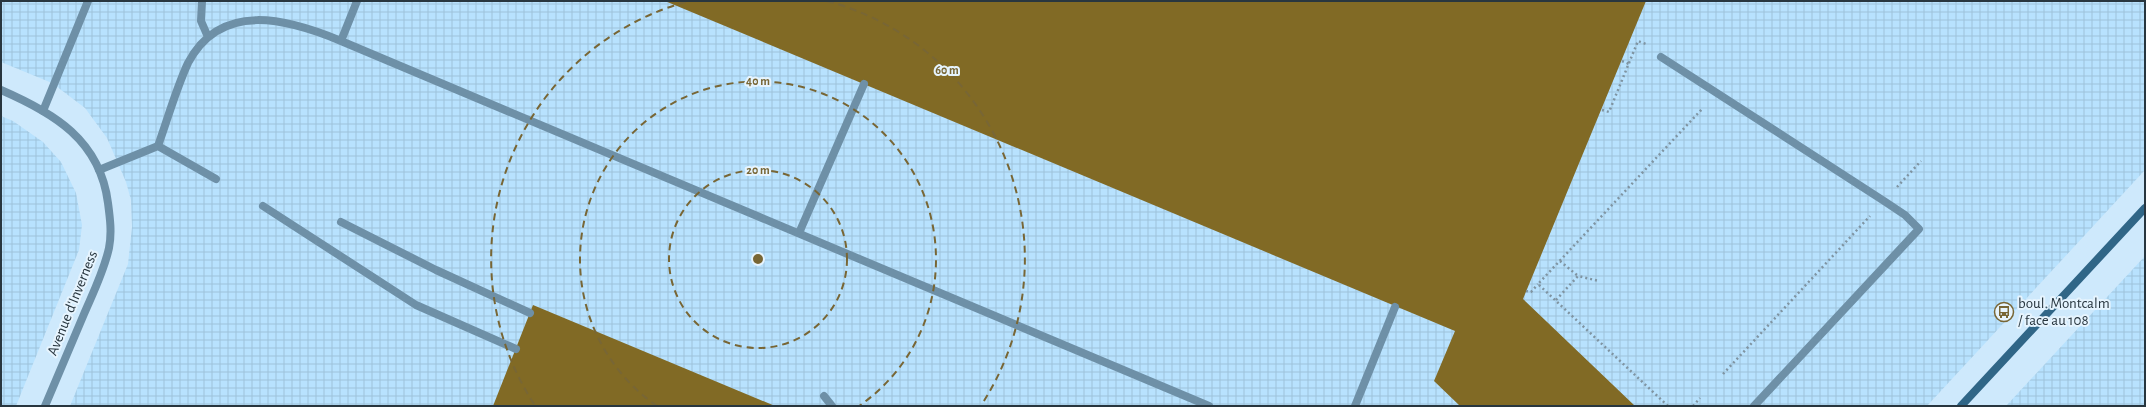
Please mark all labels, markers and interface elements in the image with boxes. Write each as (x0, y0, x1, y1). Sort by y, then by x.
text: 60 m (935, 64, 959, 76)
text: 40 m (746, 75, 770, 87)
text: 20 m (746, 164, 770, 176)
street label: Avenue d'Inverness (45, 249, 100, 358)
centre of rings (751, 252, 765, 266)
place label: boul. Montcalm / face au 108 (2018, 296, 2110, 328)
bus stop icon: boul. Montcalm / face au 108 (1993, 301, 2015, 323)

